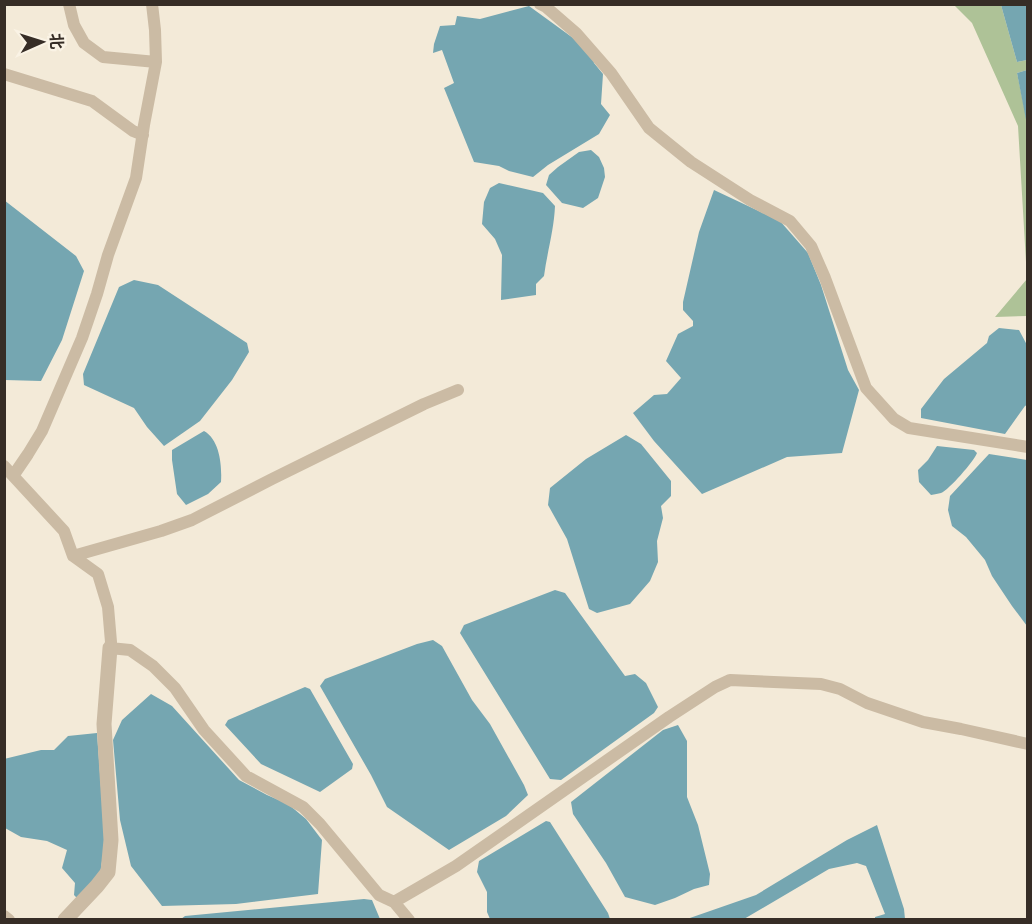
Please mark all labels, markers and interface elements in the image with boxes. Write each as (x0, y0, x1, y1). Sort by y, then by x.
north arrow (12, 12, 72, 72)
text: 北 (48, 33, 65, 50)

